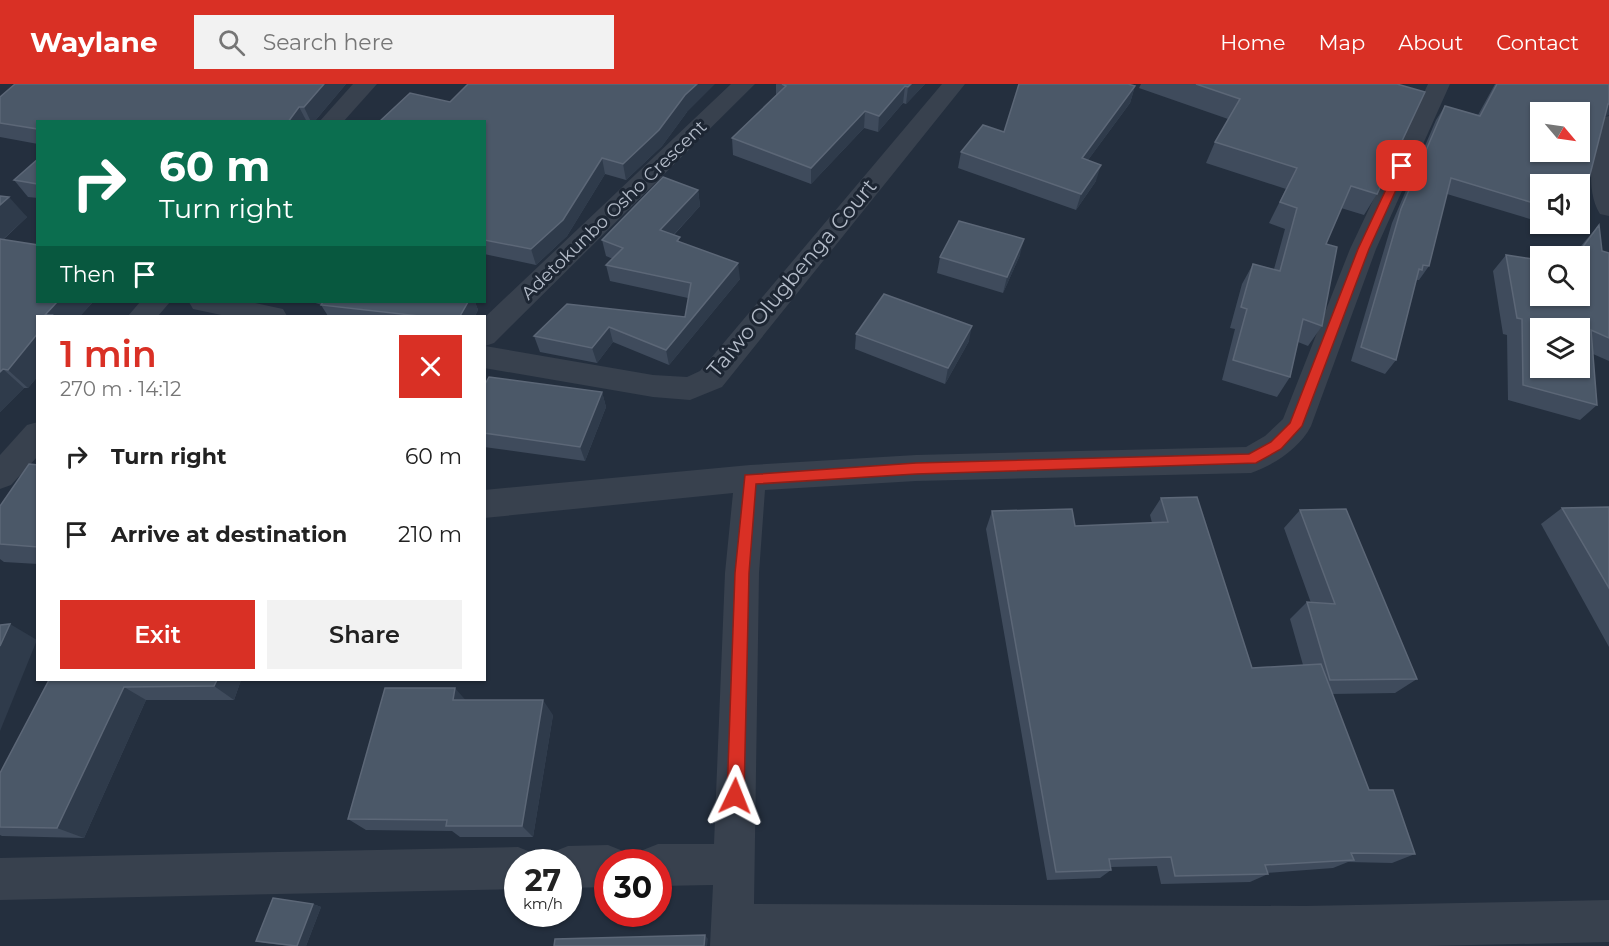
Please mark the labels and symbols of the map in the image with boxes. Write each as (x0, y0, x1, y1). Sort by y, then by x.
north arrow (1530, 102, 1590, 162)
street label: Adetokunbo Osho Crescent (517, 116, 711, 304)
pin (1376, 140, 1427, 191)
street label: Taiwo Olugbenga Court (702, 174, 882, 382)
position arrow (703, 764, 767, 828)
speed limit sign: 30 (594, 849, 672, 927)

